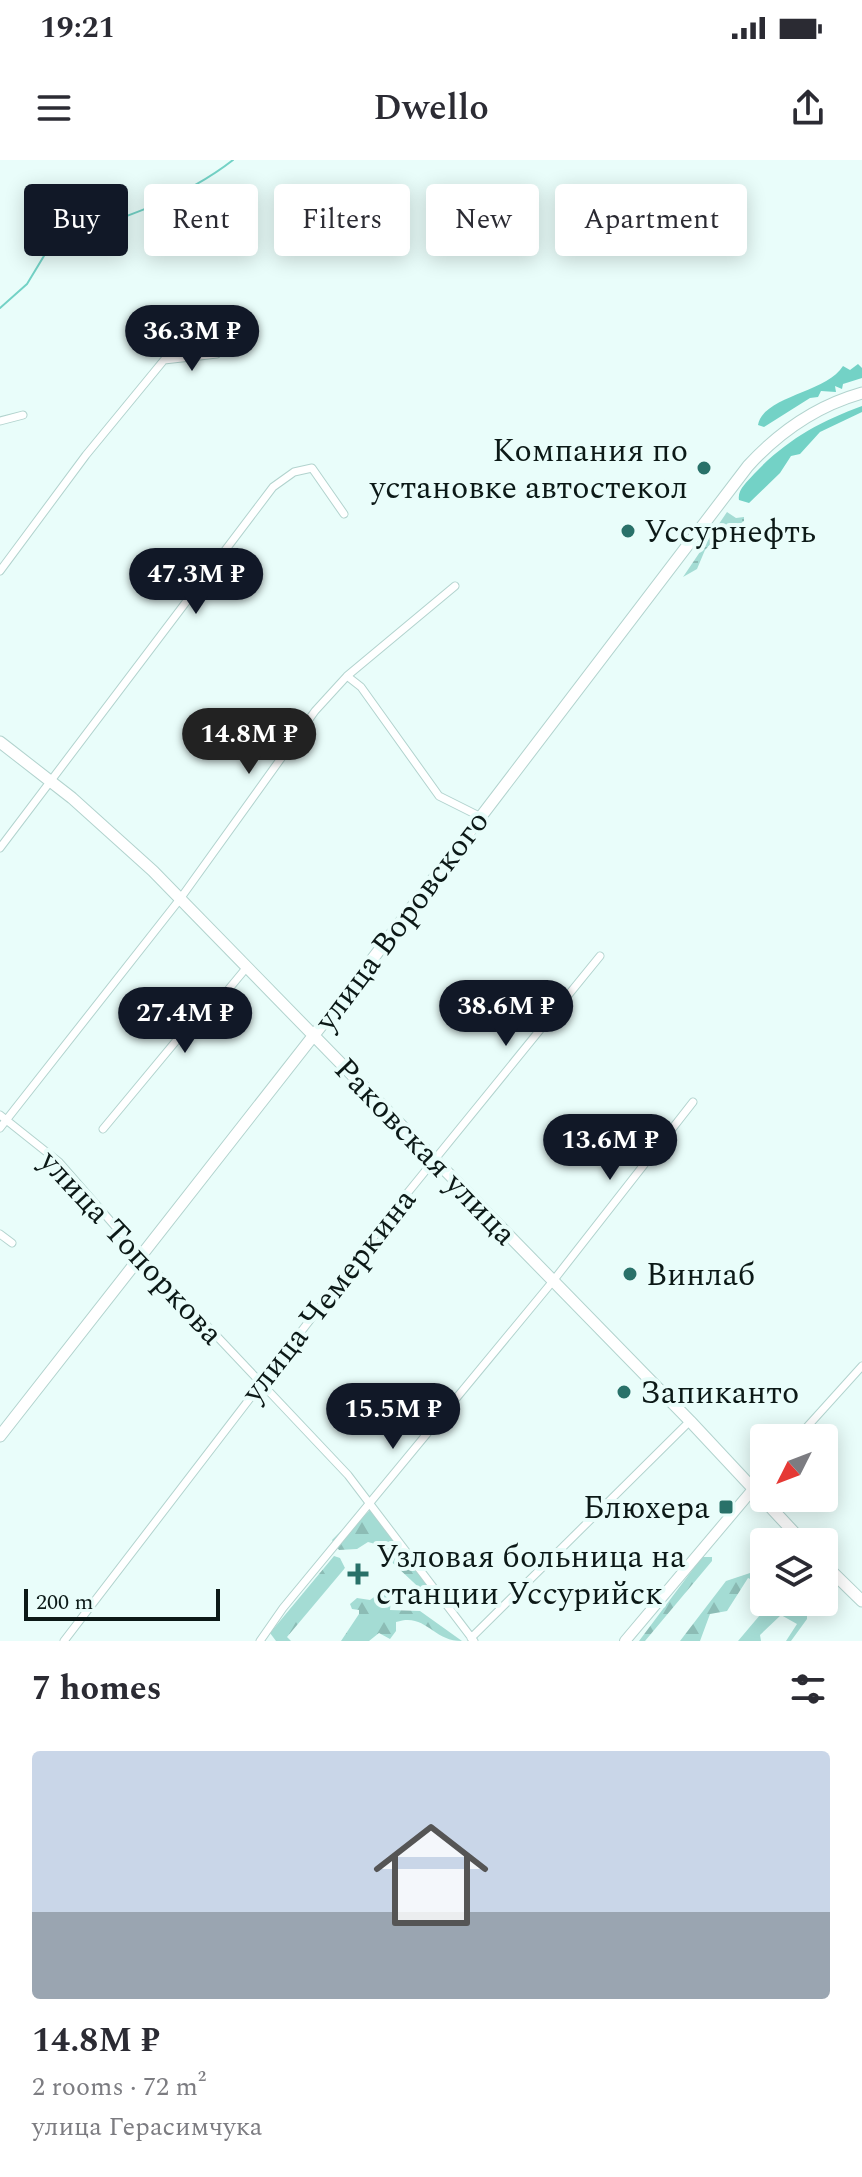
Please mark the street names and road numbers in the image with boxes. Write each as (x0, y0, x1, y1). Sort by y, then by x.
street label: улица Воровского (302, 800, 502, 1043)
street label: Раковская улица (322, 1047, 528, 1258)
street label: улица Топоркова (26, 1138, 235, 1357)
street label: улица Чемеркина (229, 1178, 429, 1415)

